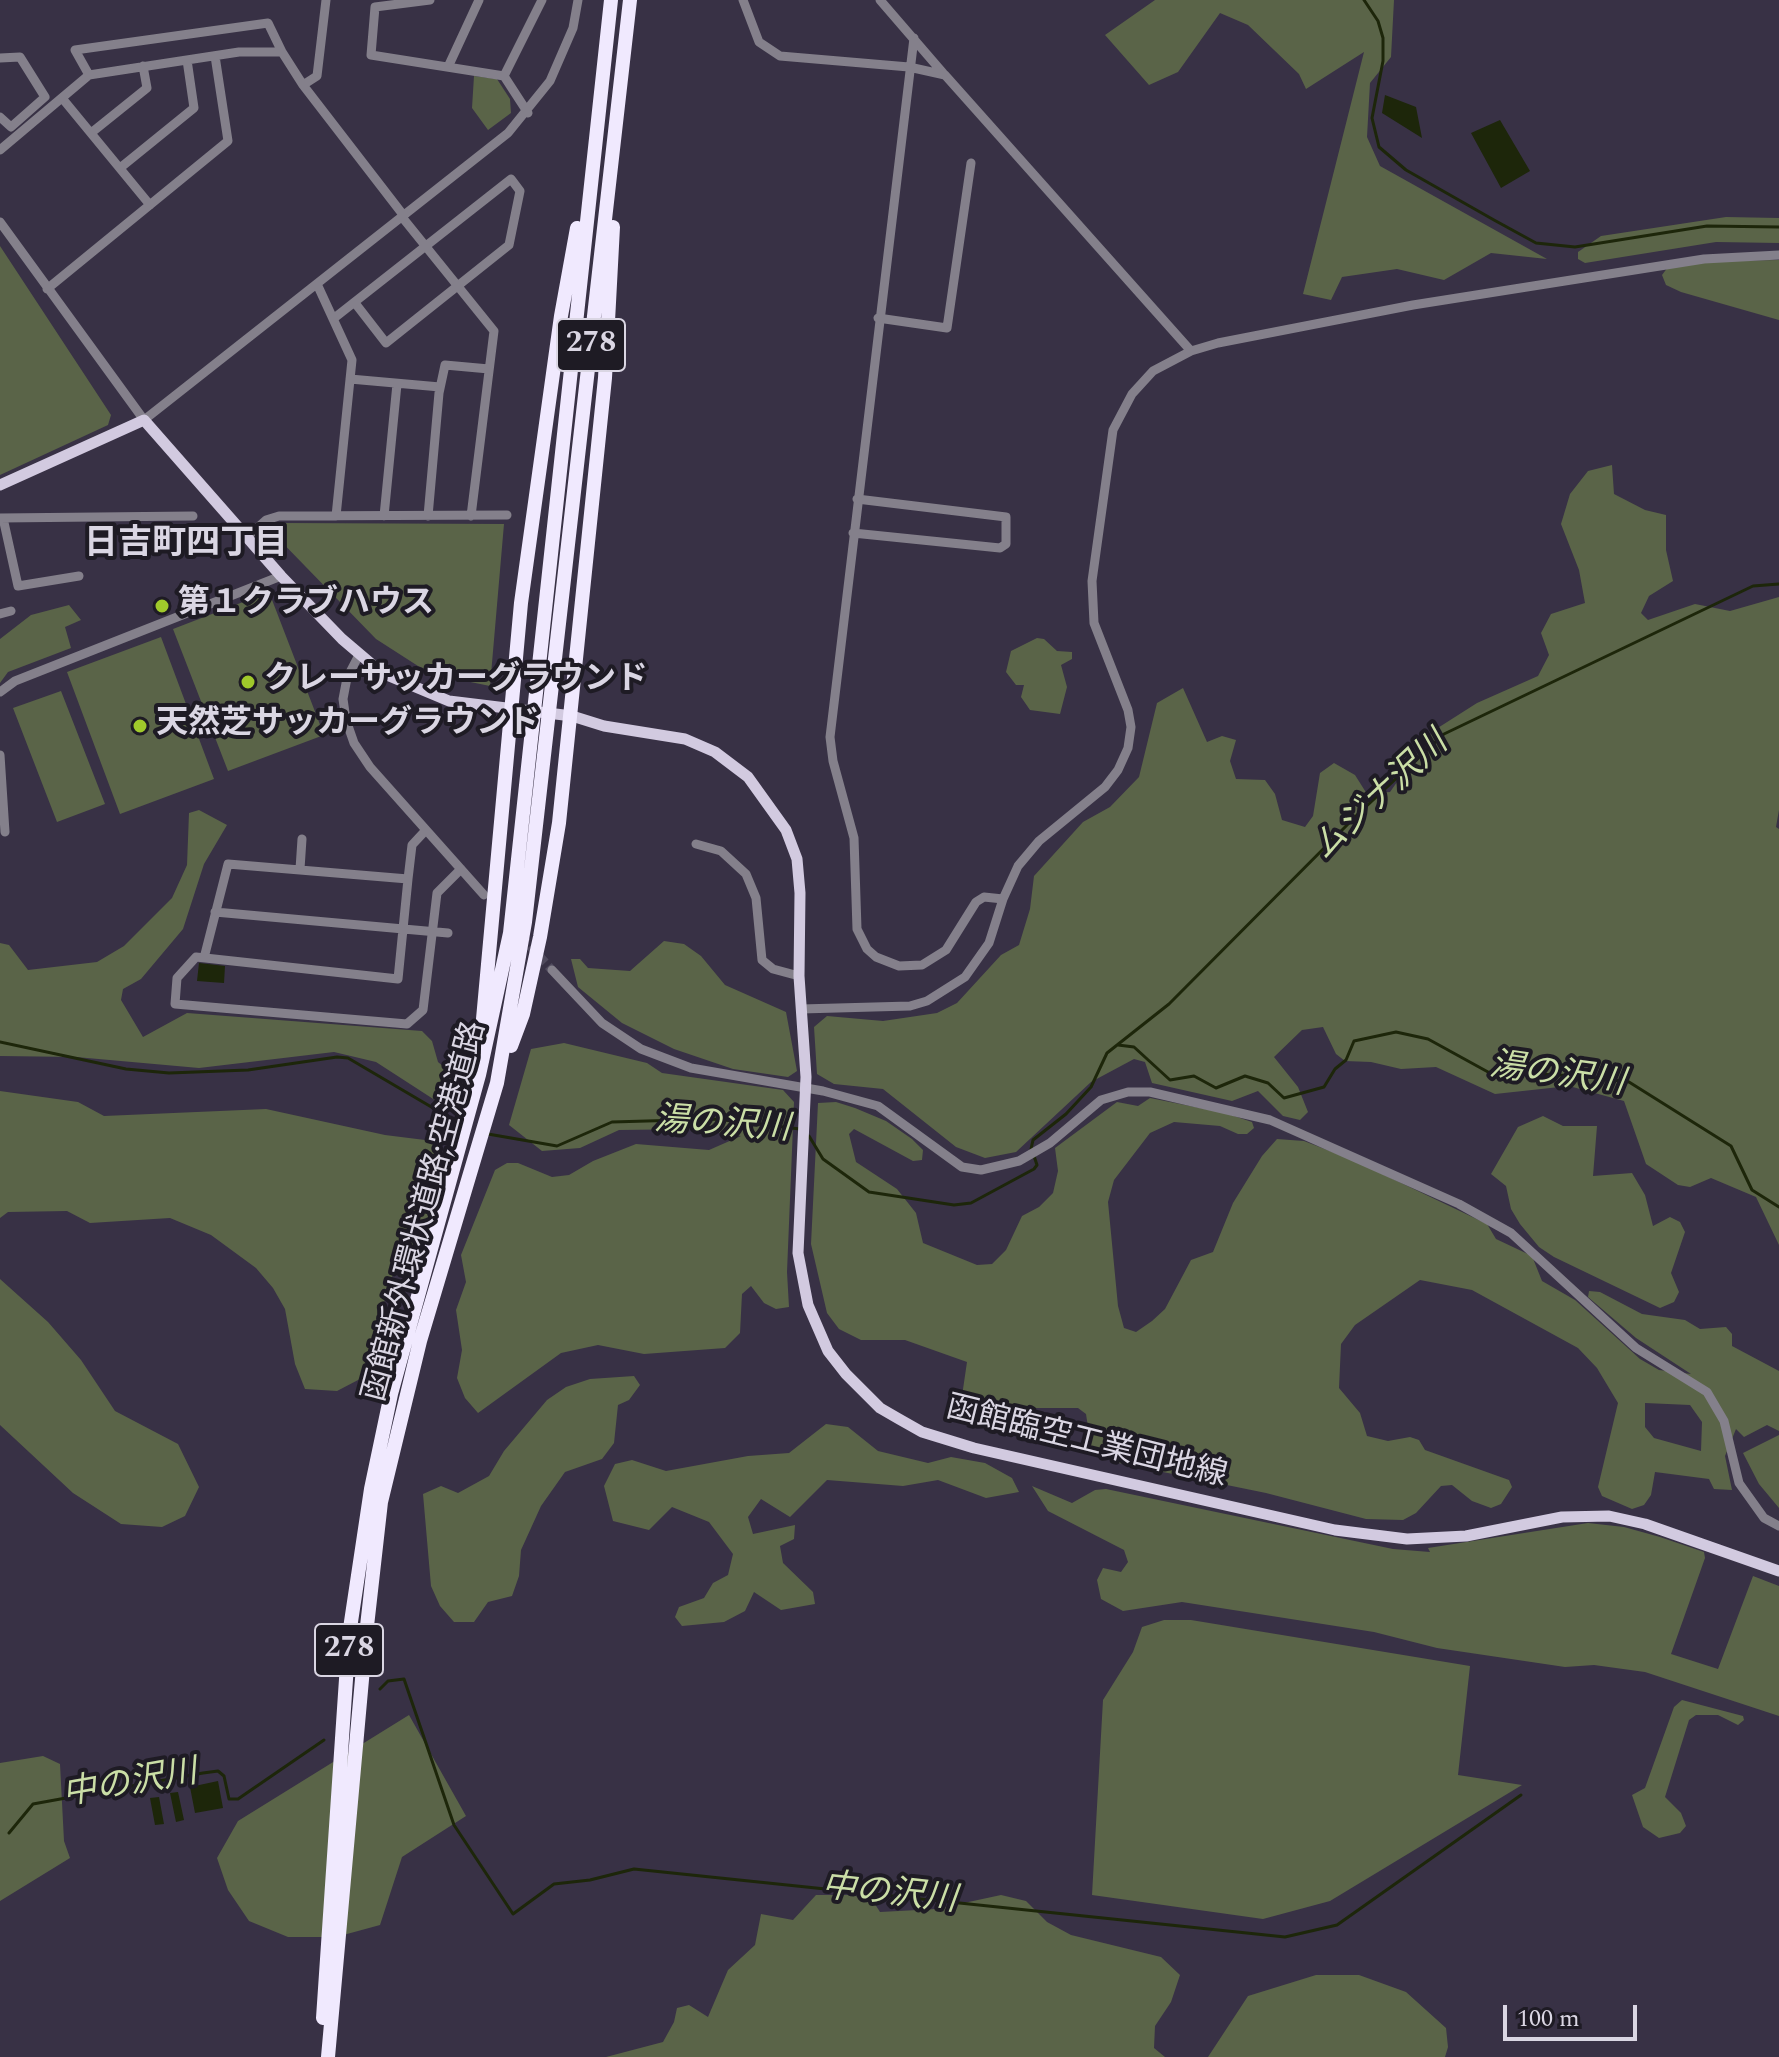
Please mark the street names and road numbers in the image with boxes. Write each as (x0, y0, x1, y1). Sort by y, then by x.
road number: 278 (557, 319, 625, 371)
street label: 函館新外環状道路;空港道路 (358, 1018, 496, 1406)
street label: 函館臨空工業団地線 (942, 1391, 1230, 1497)
road number: 278 (315, 1624, 383, 1676)

